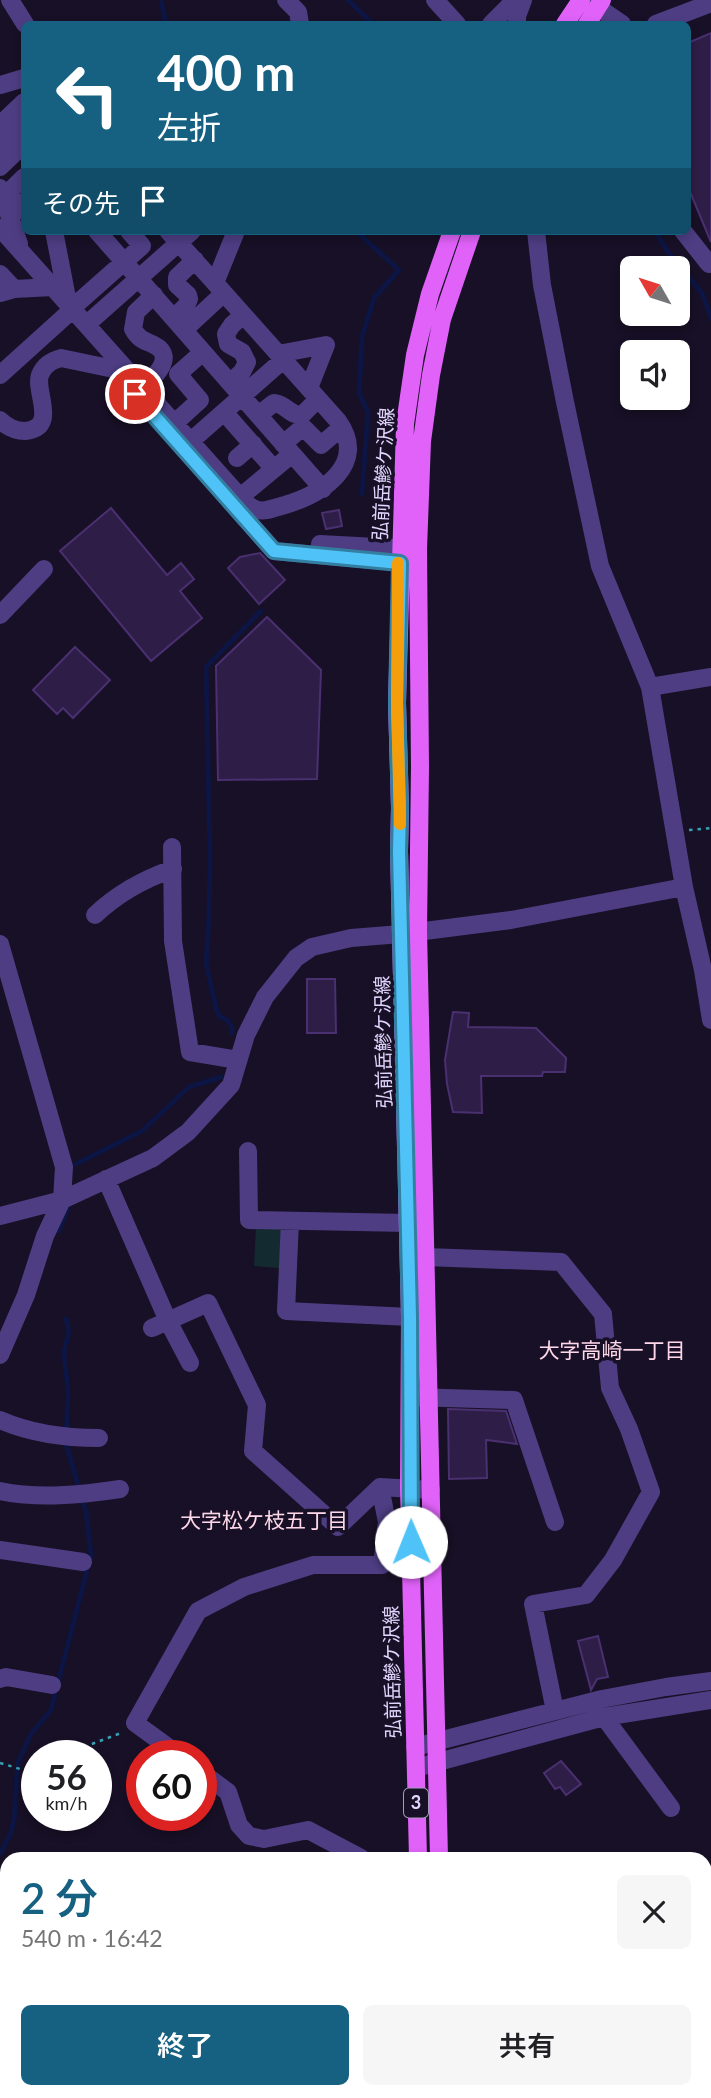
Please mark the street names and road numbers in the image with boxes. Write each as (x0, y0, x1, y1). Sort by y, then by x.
street label: 弘前岳鰺ケ沢線 (368, 407, 397, 541)
street label: 弘前岳鰺ケ沢線 (370, 975, 395, 1109)
street label: 弘前岳鰺ケ沢線 (379, 1605, 404, 1739)
road number: 3 (404, 1788, 428, 1817)

